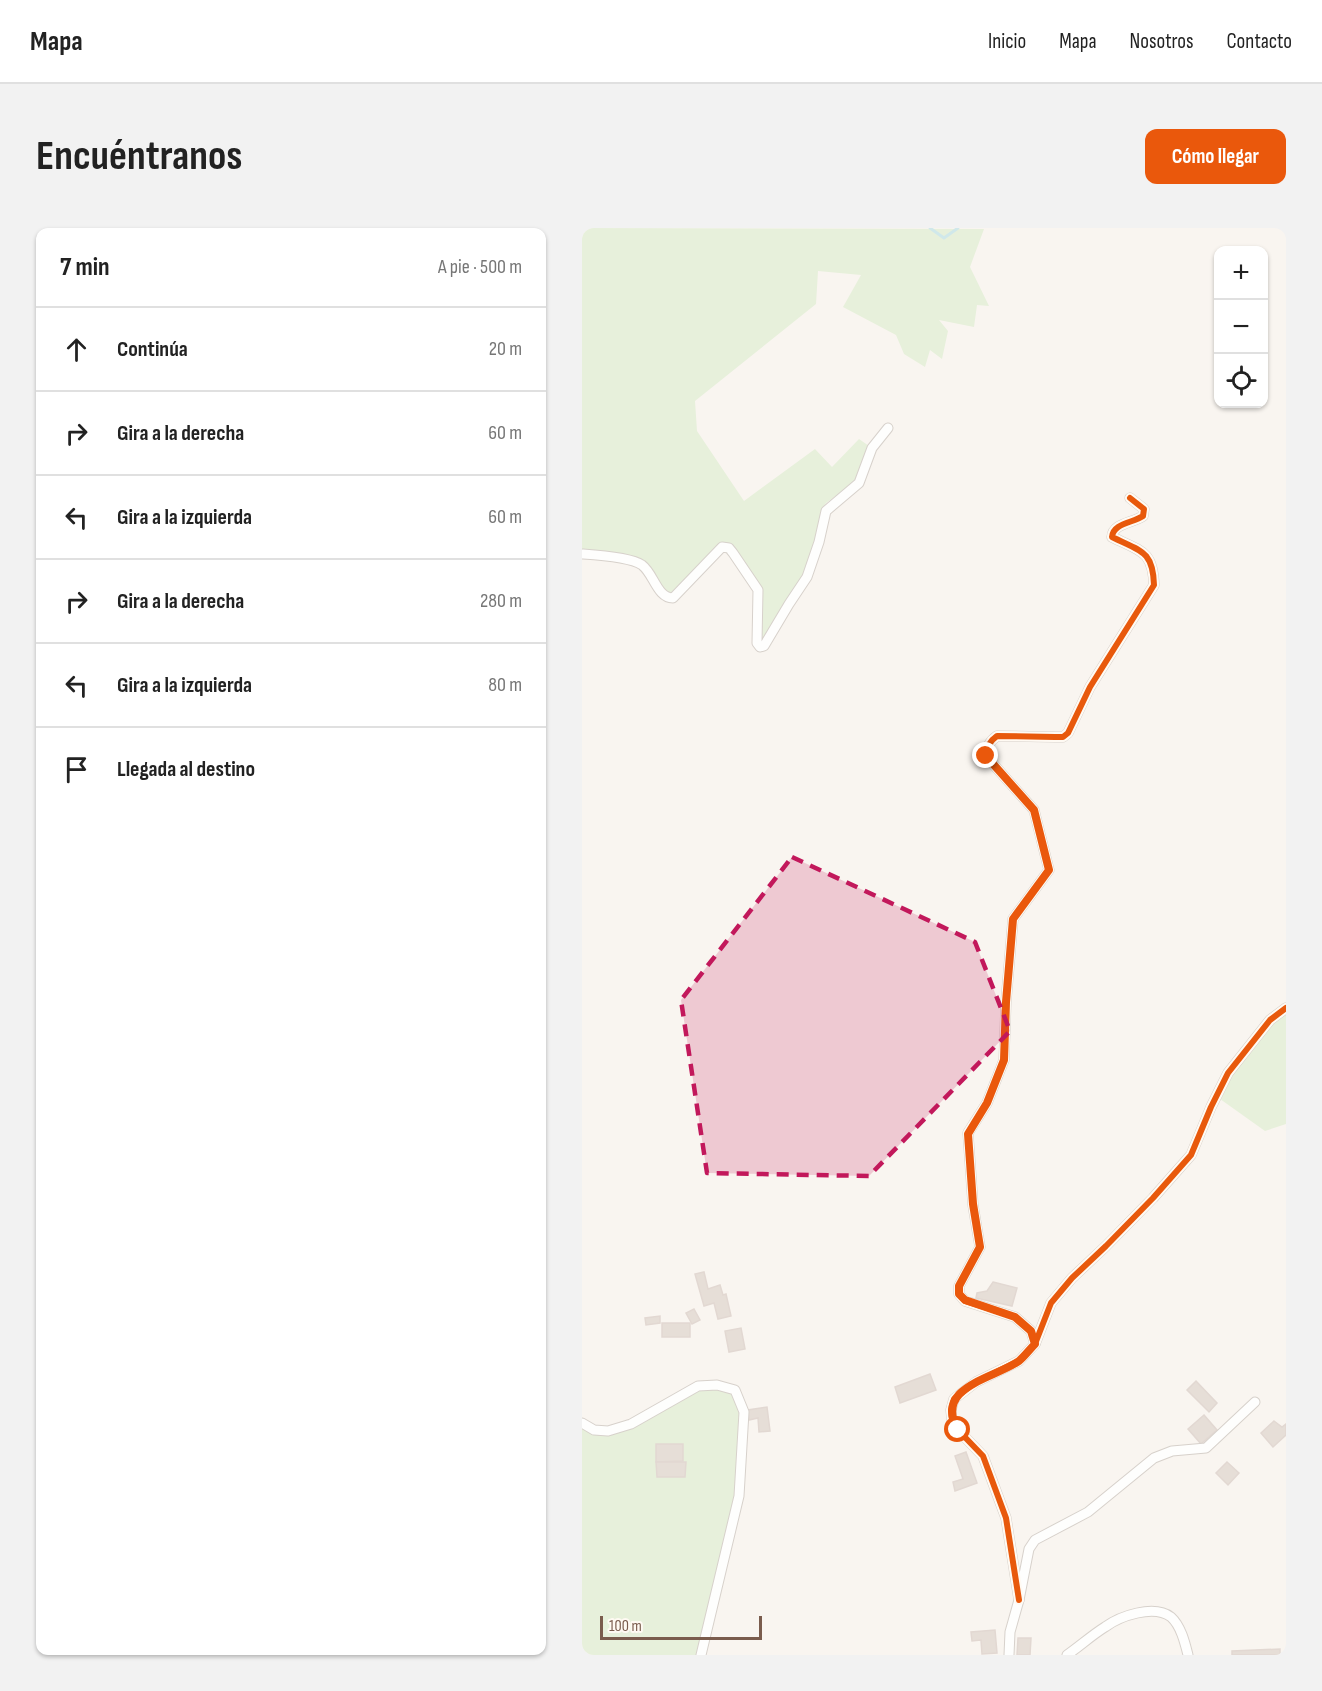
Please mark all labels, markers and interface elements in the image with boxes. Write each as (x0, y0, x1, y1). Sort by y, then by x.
text: Mapa (30, 25, 83, 58)
text: Inicio (988, 29, 1026, 54)
text: Mapa (1059, 29, 1097, 54)
text: Nosotros (1130, 29, 1194, 54)
text: Contacto (1227, 29, 1292, 54)
button: Cómo llegar (1145, 129, 1286, 184)
text: Encuéntranos (36, 131, 242, 182)
map controls (1214, 246, 1268, 408)
button: + (1214, 246, 1268, 300)
text: 7 min (60, 252, 109, 283)
text: A pie · 500 m (438, 255, 522, 279)
button: − (1214, 300, 1268, 354)
icon: ahead (60, 333, 93, 366)
text: Continúa (117, 336, 188, 363)
text: 20 m (489, 337, 522, 361)
button: locate (1214, 354, 1268, 408)
icon: right (60, 417, 93, 450)
text: Gira a la derecha (117, 420, 244, 447)
text: 60 m (488, 421, 522, 445)
icon: left (60, 501, 93, 534)
text: Gira a la izquierda (117, 504, 252, 531)
text: 60 m (488, 505, 522, 529)
icon: right (60, 585, 93, 618)
text: Gira a la derecha (117, 588, 244, 615)
text: 280 m (480, 589, 522, 613)
icon: left (60, 669, 93, 702)
text: Gira a la izquierda (117, 672, 252, 699)
text: 80 m (488, 673, 522, 697)
route end (972, 742, 998, 768)
icon: arrive (60, 753, 93, 786)
text: Llegada al destino (117, 756, 255, 783)
route start (944, 1416, 970, 1442)
scale bar (600, 1613, 762, 1640)
text: 100 m (609, 1617, 642, 1636)

